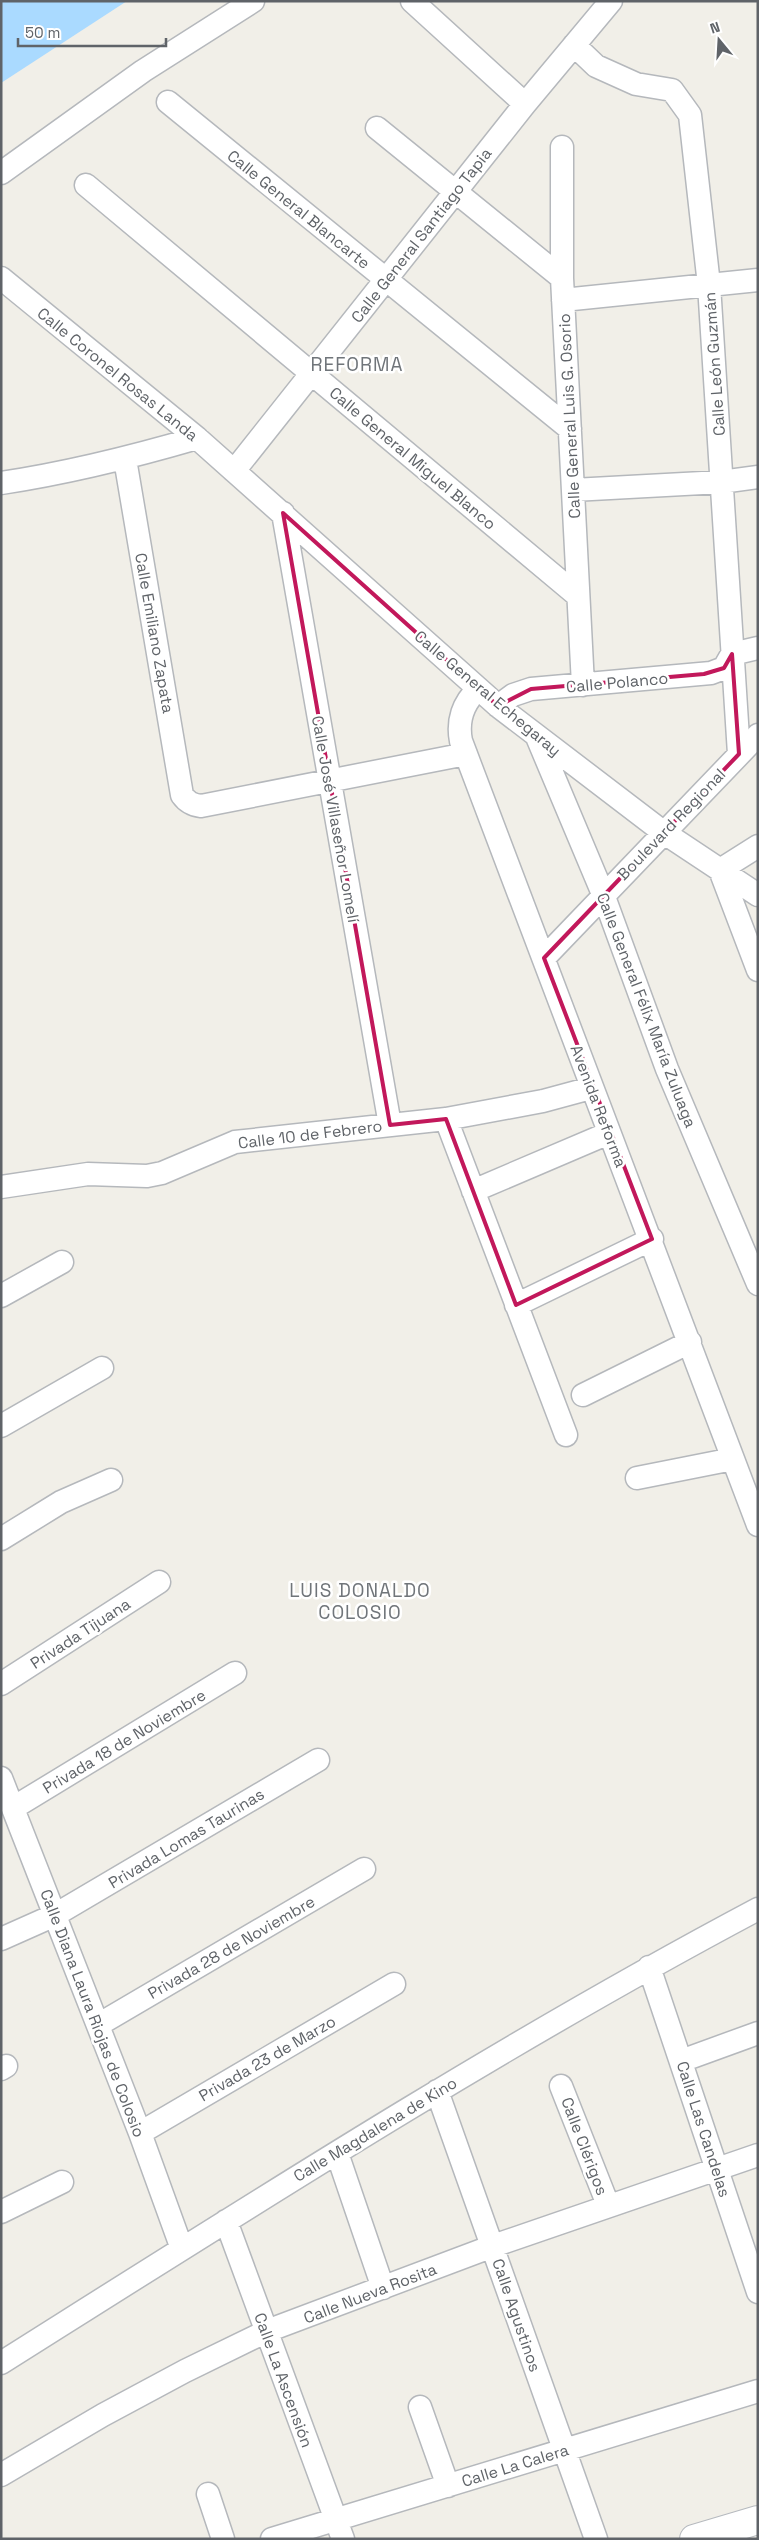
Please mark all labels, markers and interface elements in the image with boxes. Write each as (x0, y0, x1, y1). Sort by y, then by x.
scale bar (18, 15, 165, 47)
north arrow (694, 15, 744, 65)
text: N (708, 18, 722, 38)
text: 50 m (25, 23, 60, 42)
street label: Calle General Santiago Tapia (346, 144, 496, 327)
street label: Calle General Blancarte (223, 145, 374, 274)
street label: Calle León Guzmán (699, 291, 730, 437)
street label: Calle Coronel Rosas Landa (33, 303, 203, 446)
street label: Calle General Luis G. Osorio (554, 313, 585, 519)
district label: REFORMA (311, 352, 403, 377)
street label: Calle General Miguel Blanco (325, 382, 500, 534)
street label: Calle Emiliano Zapata (130, 551, 179, 715)
street label: Calle General Echegaray (410, 626, 565, 761)
street label: Calle Polanco (565, 668, 669, 697)
street label: Calle José Villaseñor Lomelí (307, 714, 364, 924)
street label: Boulevard Regional (613, 764, 730, 885)
street label: Calle General Félix María Zuluaga (592, 890, 701, 1131)
street label: Avenida Reforma (565, 1042, 632, 1171)
street label: Calle 10 de Febrero (237, 1115, 383, 1154)
district label: LUIS DONALDO COLOSIO (289, 1578, 431, 1625)
street label: Privada Tijuana (26, 1593, 134, 1674)
street label: Privada 18 de Noviembre (39, 1684, 210, 1799)
street label: Privada Lomas Taurinas (104, 1784, 268, 1893)
street label: Calle Diana Laura Riojas de Colosio (35, 1886, 150, 2140)
street label: Privada 28 de Noviembre (144, 1891, 319, 2004)
street label: Privada 23 de Marzo (195, 2011, 340, 2106)
street label: Calle Las Candelas (672, 2058, 735, 2200)
street label: Calle Magdalena de Kino (290, 2072, 461, 2187)
street label: Calle Clérigos (556, 2094, 613, 2198)
street label: Calle Agustinos (487, 2256, 546, 2375)
street label: Calle Nueva Rosita (301, 2258, 440, 2329)
street label: Calle La Ascensión (249, 2310, 318, 2451)
street label: Calle La Calera (459, 2439, 571, 2492)

